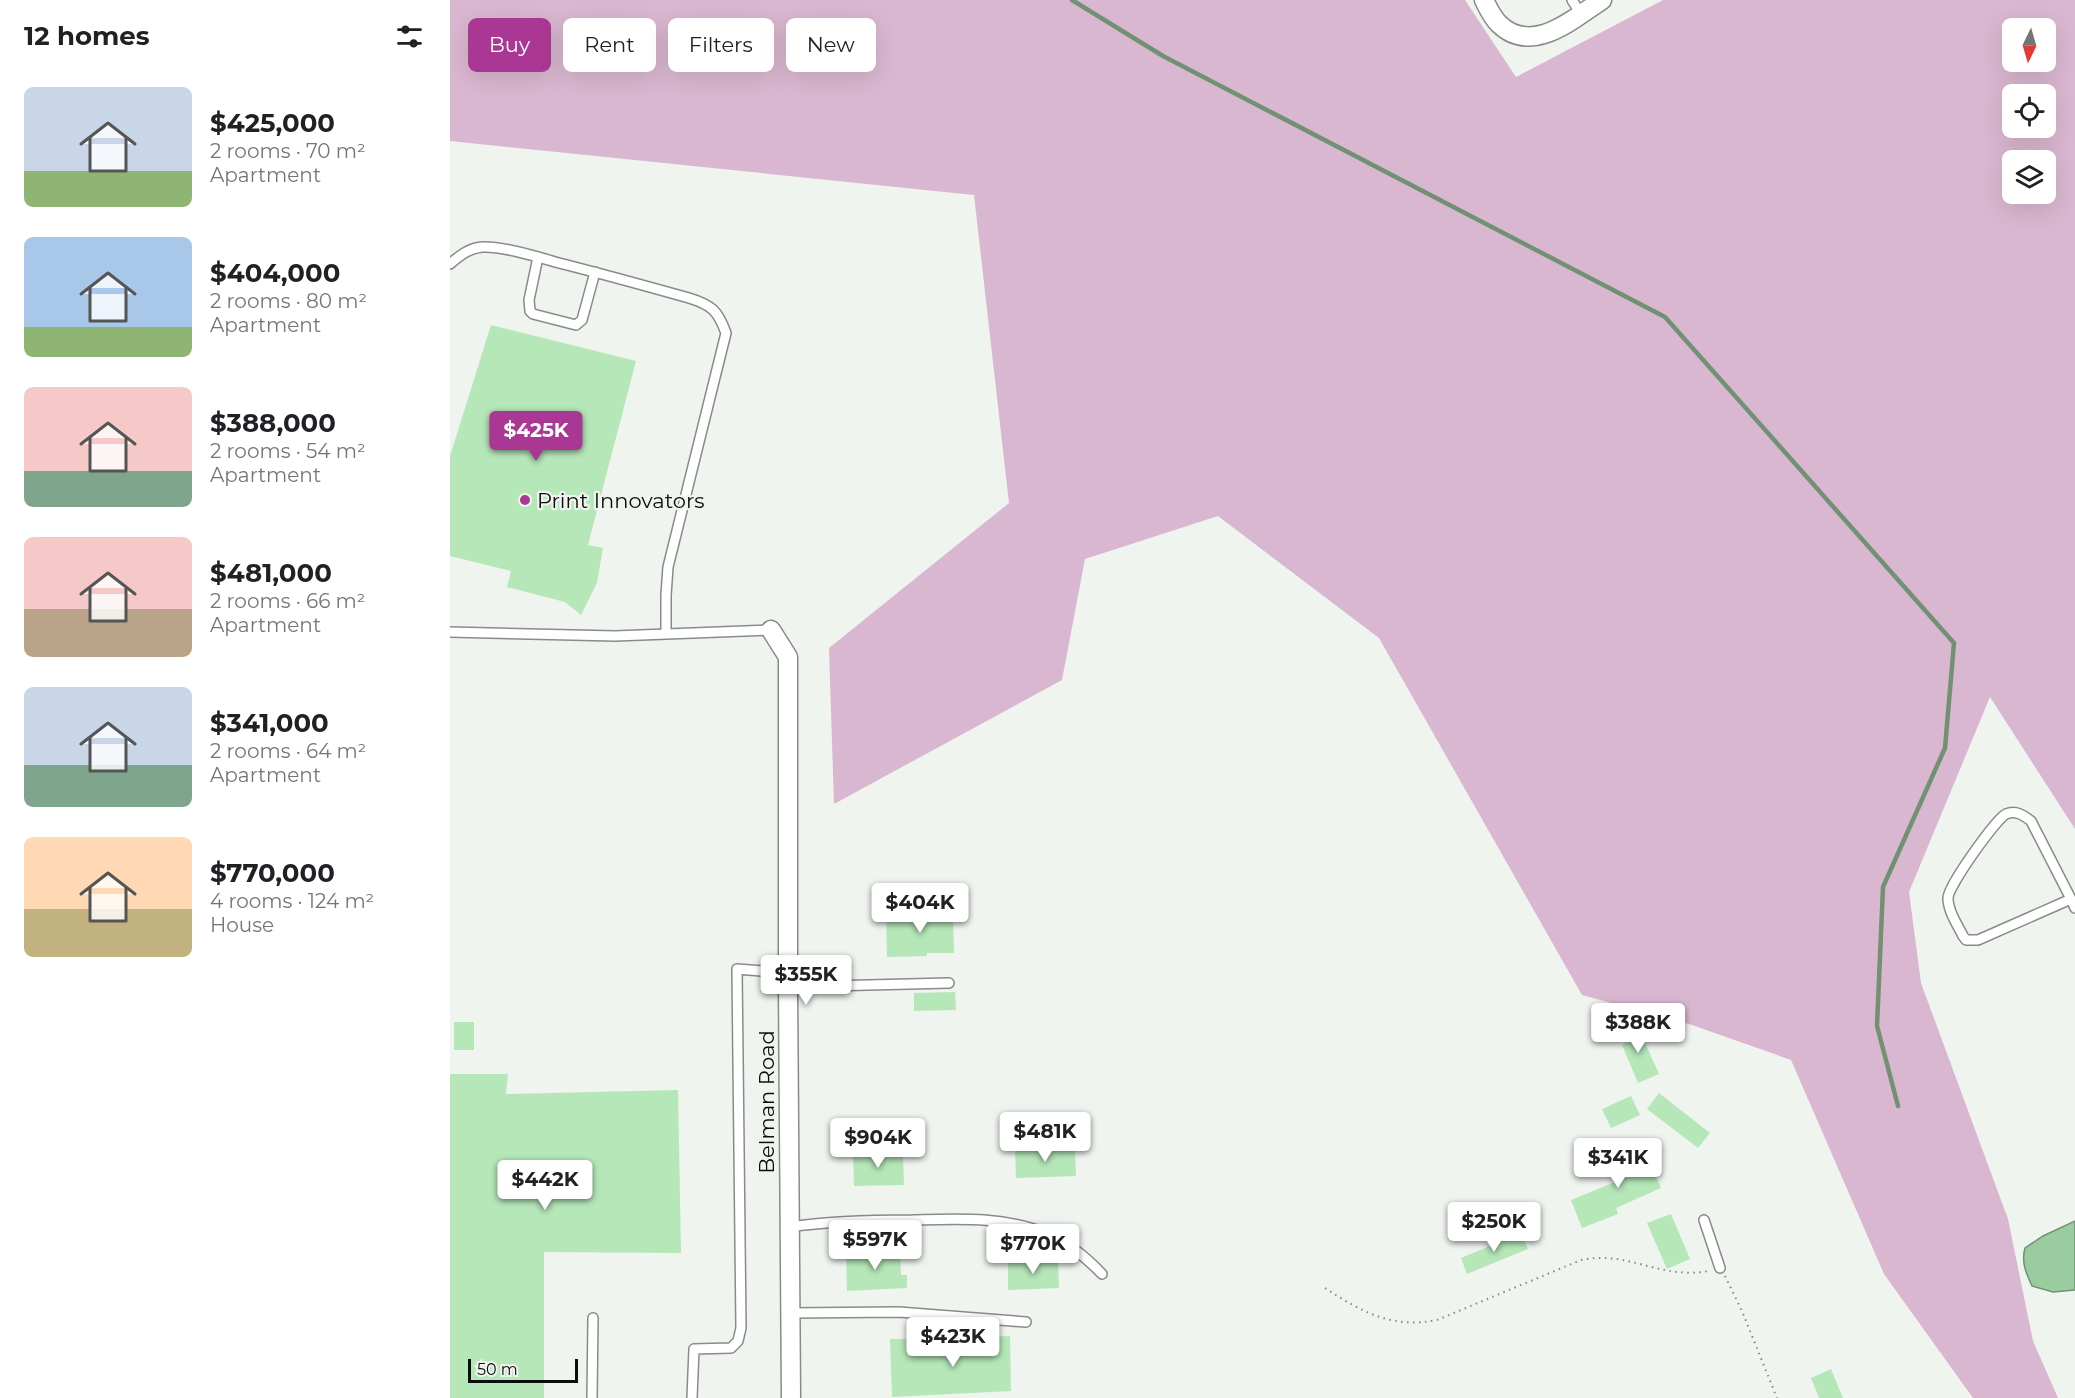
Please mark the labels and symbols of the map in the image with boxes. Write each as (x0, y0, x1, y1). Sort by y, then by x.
north arrow (2002, 18, 2056, 72)
pin: $425K (494, 411, 578, 462)
place label: Print Innovators (537, 488, 705, 513)
marker: Print Innovators (518, 493, 532, 507)
pin: $404K (878, 883, 962, 934)
pin: $355K (764, 955, 848, 1006)
pin: $388K (1596, 1003, 1680, 1054)
street label: Belman Road (754, 1030, 779, 1174)
pin: $481K (1003, 1112, 1087, 1163)
pin: $904K (836, 1118, 920, 1169)
pin: $341K (1576, 1138, 1660, 1189)
pin: $442K (503, 1160, 587, 1211)
pin: $250K (1452, 1202, 1536, 1253)
pin: $597K (833, 1220, 917, 1271)
pin: $770K (991, 1224, 1075, 1275)
pin: $423K (911, 1317, 995, 1368)
scale bar (468, 1356, 578, 1384)

